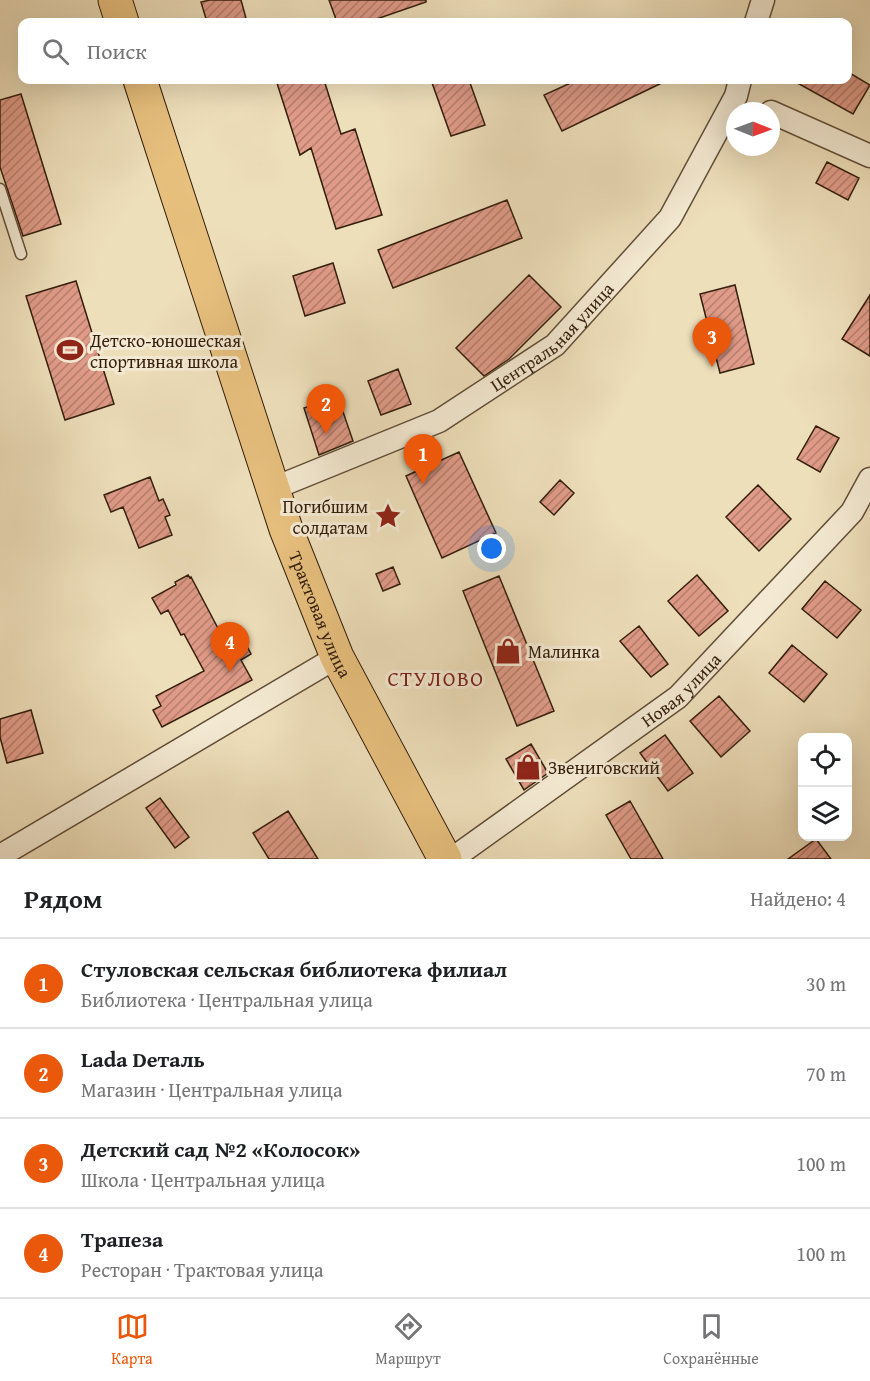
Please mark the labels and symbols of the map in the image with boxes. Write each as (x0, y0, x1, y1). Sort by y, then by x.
north arrow (726, 102, 780, 156)
street label: Центральная улица (485, 275, 620, 398)
pin: 3 (692, 318, 732, 367)
place label: Детско-юношеская спортивная школа (89, 327, 241, 375)
sports icon: Детско-юношеская спортивная школа (55, 335, 85, 365)
pin: 2 (306, 384, 346, 434)
pin: 1 (404, 434, 442, 484)
place label: Погибшим солдатам (282, 493, 368, 541)
place icon: Погибшим солдатам (373, 501, 403, 531)
your location (477, 534, 506, 563)
street label: Трактовая улица (283, 547, 359, 683)
pin: 4 (210, 622, 250, 672)
shop icon: Малинка (493, 636, 523, 666)
place label: Малинка (528, 638, 600, 665)
street label: Новая улица (635, 646, 727, 733)
district label: СТУЛОВО (387, 663, 485, 694)
shop icon: Звениговский (513, 752, 543, 782)
place label: Звениговский (548, 754, 660, 781)

